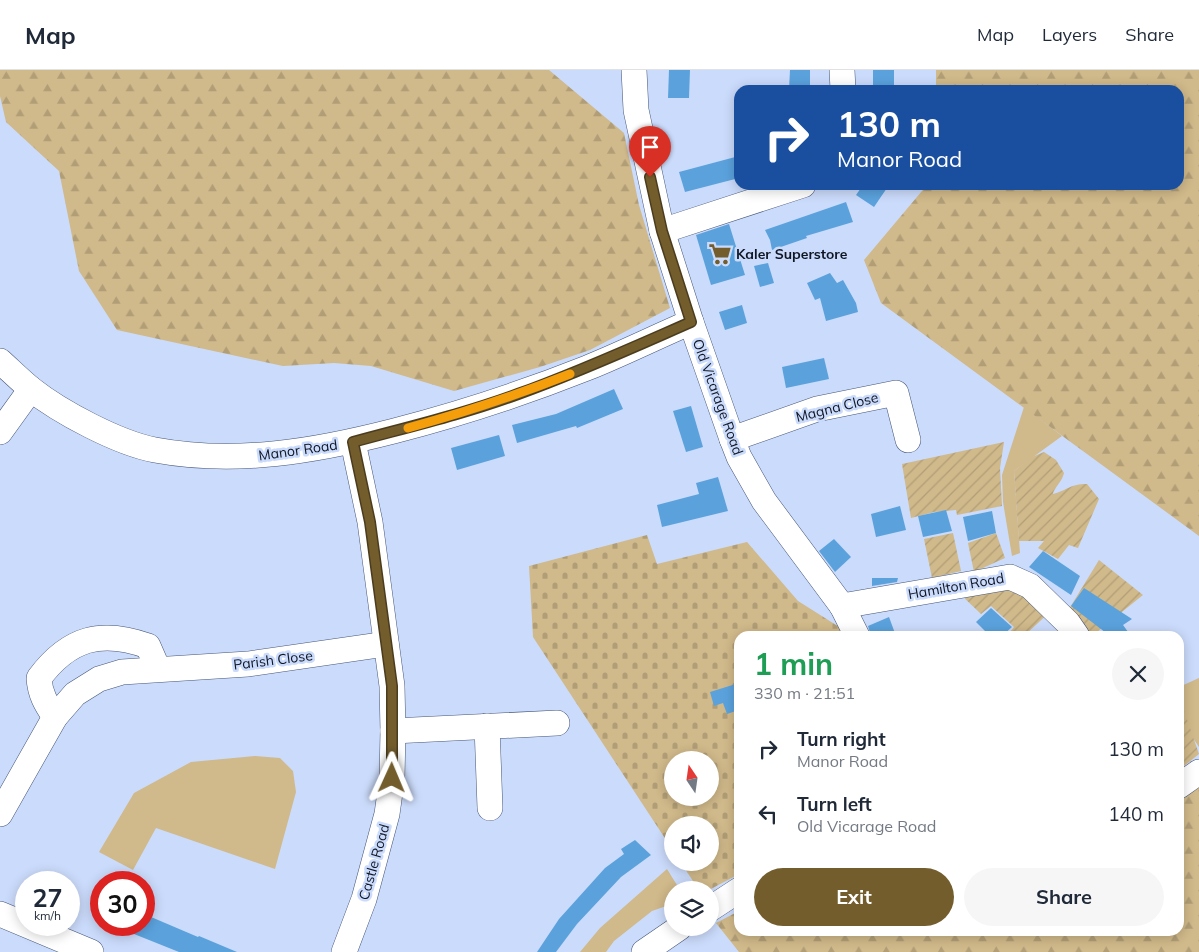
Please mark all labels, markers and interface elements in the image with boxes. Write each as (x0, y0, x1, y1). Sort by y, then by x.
text: Map (25, 20, 76, 50)
text: Map (977, 23, 1014, 46)
text: Layers (1042, 23, 1097, 46)
text: Share (1125, 23, 1174, 46)
text: 130 m (837, 102, 941, 146)
icon: right (754, 105, 819, 170)
pin (629, 126, 671, 177)
icon: arrive (636, 133, 664, 161)
text: Manor Road (837, 145, 962, 173)
supermarket icon: Kaler Superstore (707, 241, 733, 267)
place label: Kaler Superstore (736, 245, 848, 263)
street label: Old Vicarage Road (689, 337, 747, 457)
street label: Magna Close (794, 388, 880, 426)
street label: Manor Road (257, 436, 339, 464)
street label: Hamilton Road (907, 569, 1005, 603)
text: 1 min (754, 645, 833, 683)
street label: Parish Close (232, 646, 314, 674)
button: close (1112, 648, 1164, 700)
text: 330 m · 21:51 (754, 683, 855, 703)
text: Turn right (797, 727, 886, 751)
icon: right (754, 735, 782, 763)
text: 130 m (1108, 737, 1164, 761)
position arrow (365, 751, 417, 803)
north arrow (664, 751, 719, 806)
map controls (664, 751, 719, 936)
text: Manor Road (797, 751, 888, 771)
text: Turn left (797, 792, 872, 816)
icon: left (754, 800, 782, 828)
text: 140 m (1108, 802, 1164, 826)
button: sound (664, 816, 719, 871)
text: Old Vicarage Road (797, 816, 936, 836)
street label: Castle Road (355, 822, 393, 902)
button: Exit (754, 868, 954, 926)
button: Share (964, 868, 1164, 926)
speed limit sign: 30 (90, 871, 155, 936)
button: layers (664, 881, 719, 936)
text: 27 (32, 882, 63, 913)
text: km/h (34, 908, 61, 923)

